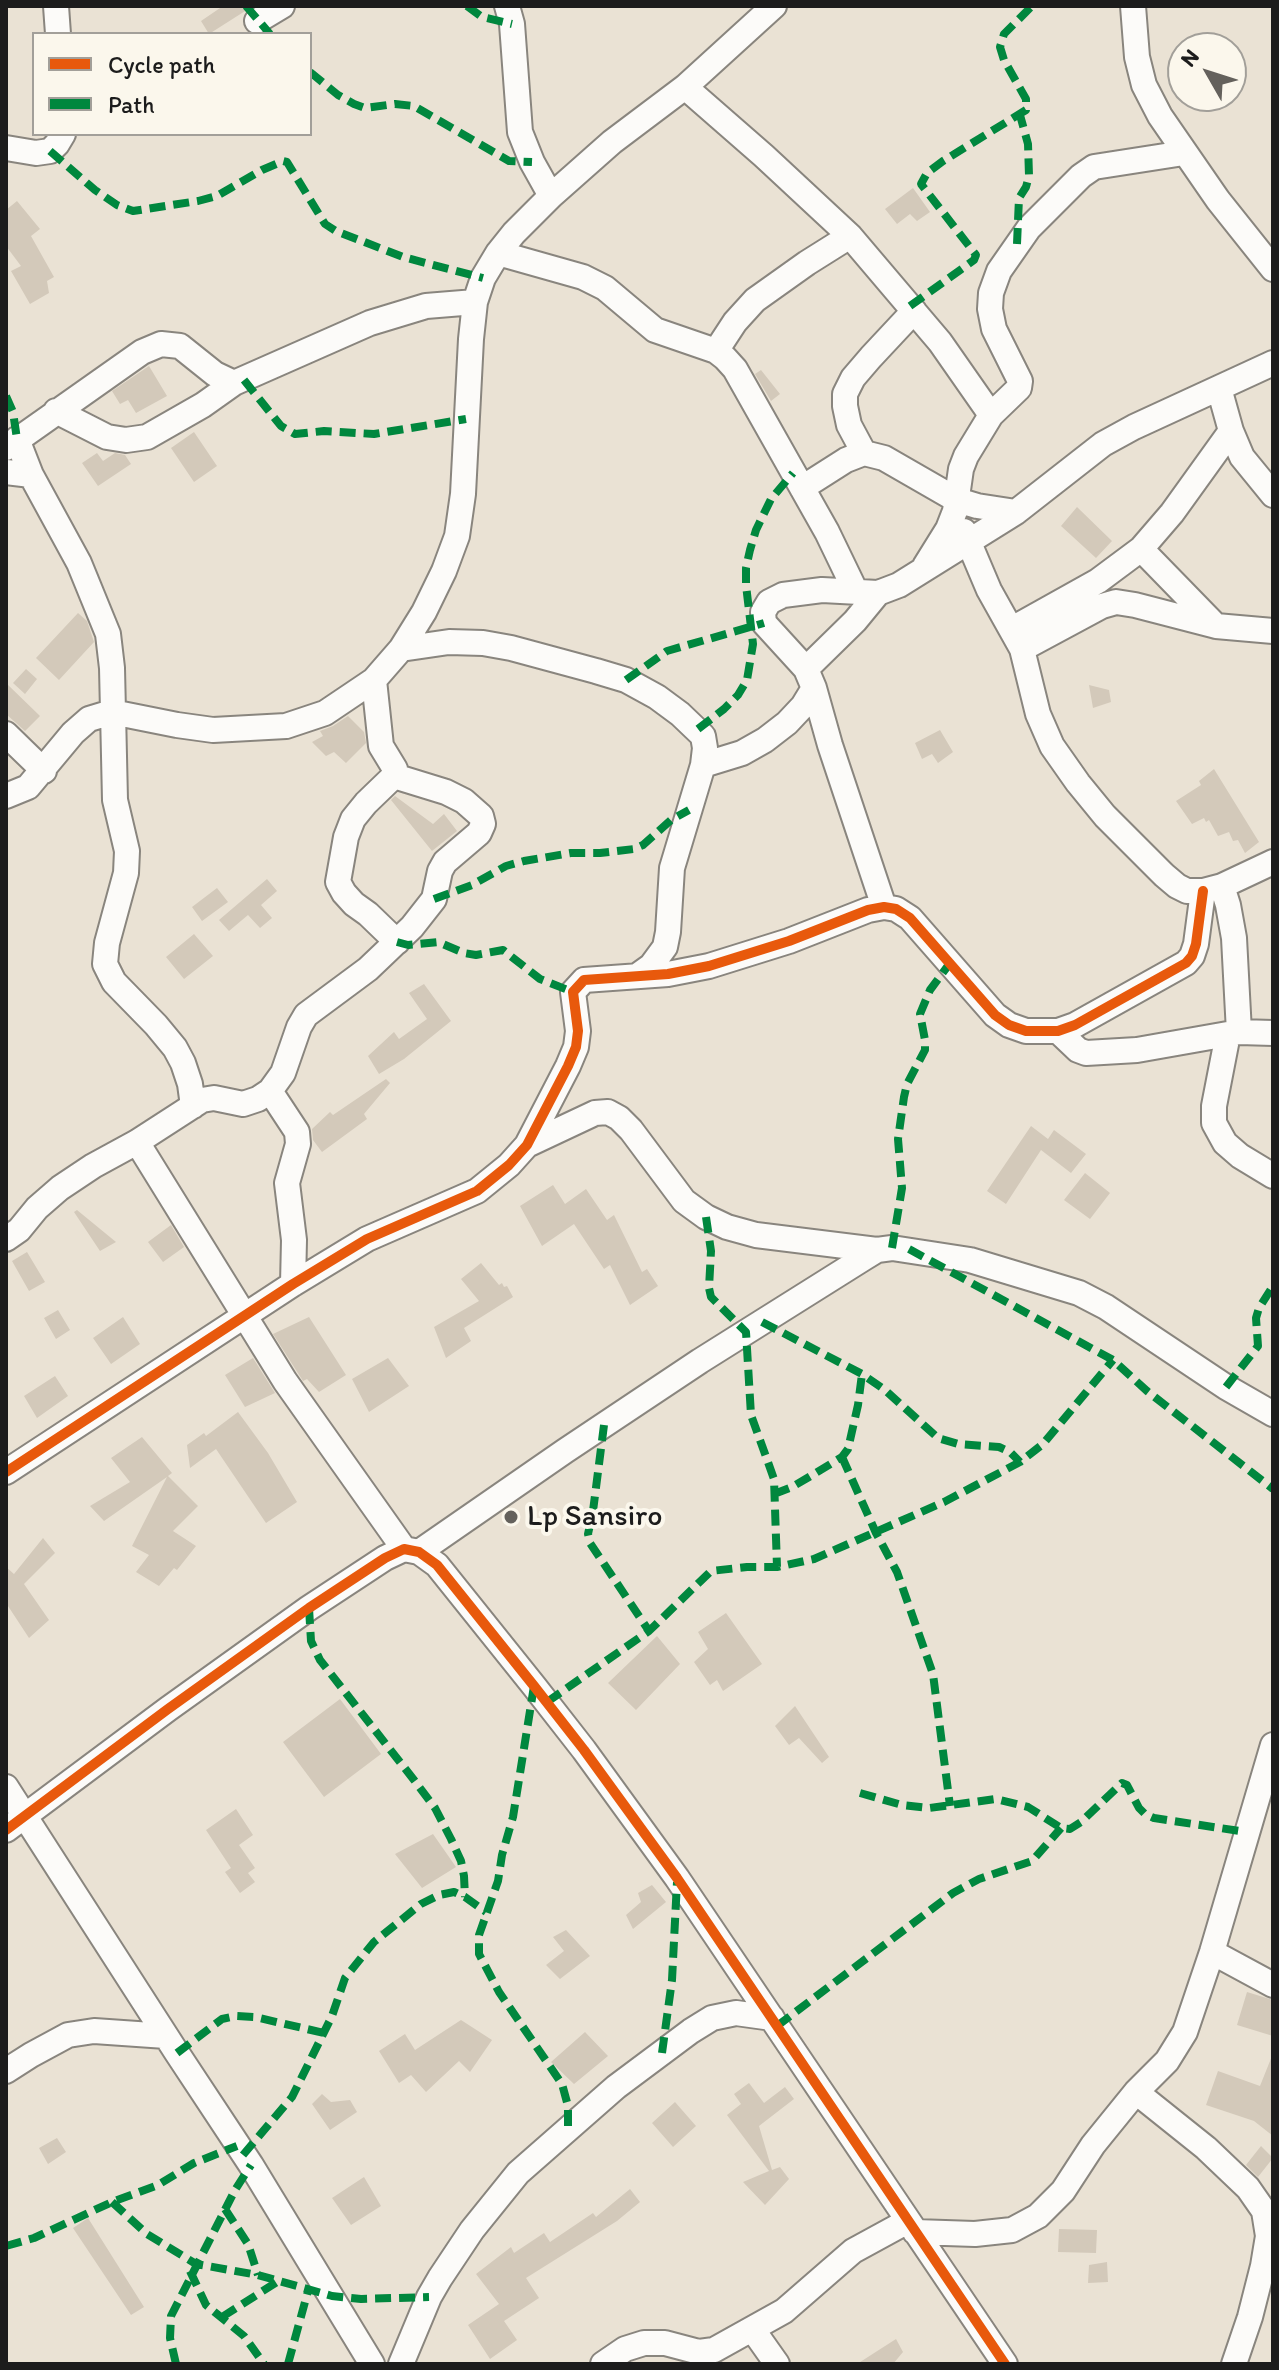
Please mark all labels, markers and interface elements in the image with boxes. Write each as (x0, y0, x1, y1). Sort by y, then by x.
legend (32, 32, 312, 136)
north arrow (1167, 32, 1247, 112)
text: N (1174, 44, 1205, 72)
text: Cycle path (108, 50, 215, 79)
text: Path (108, 90, 155, 119)
place label: Lp Sansiro (527, 1499, 662, 1535)
marker: Lp Sansiro (502, 1508, 520, 1526)

